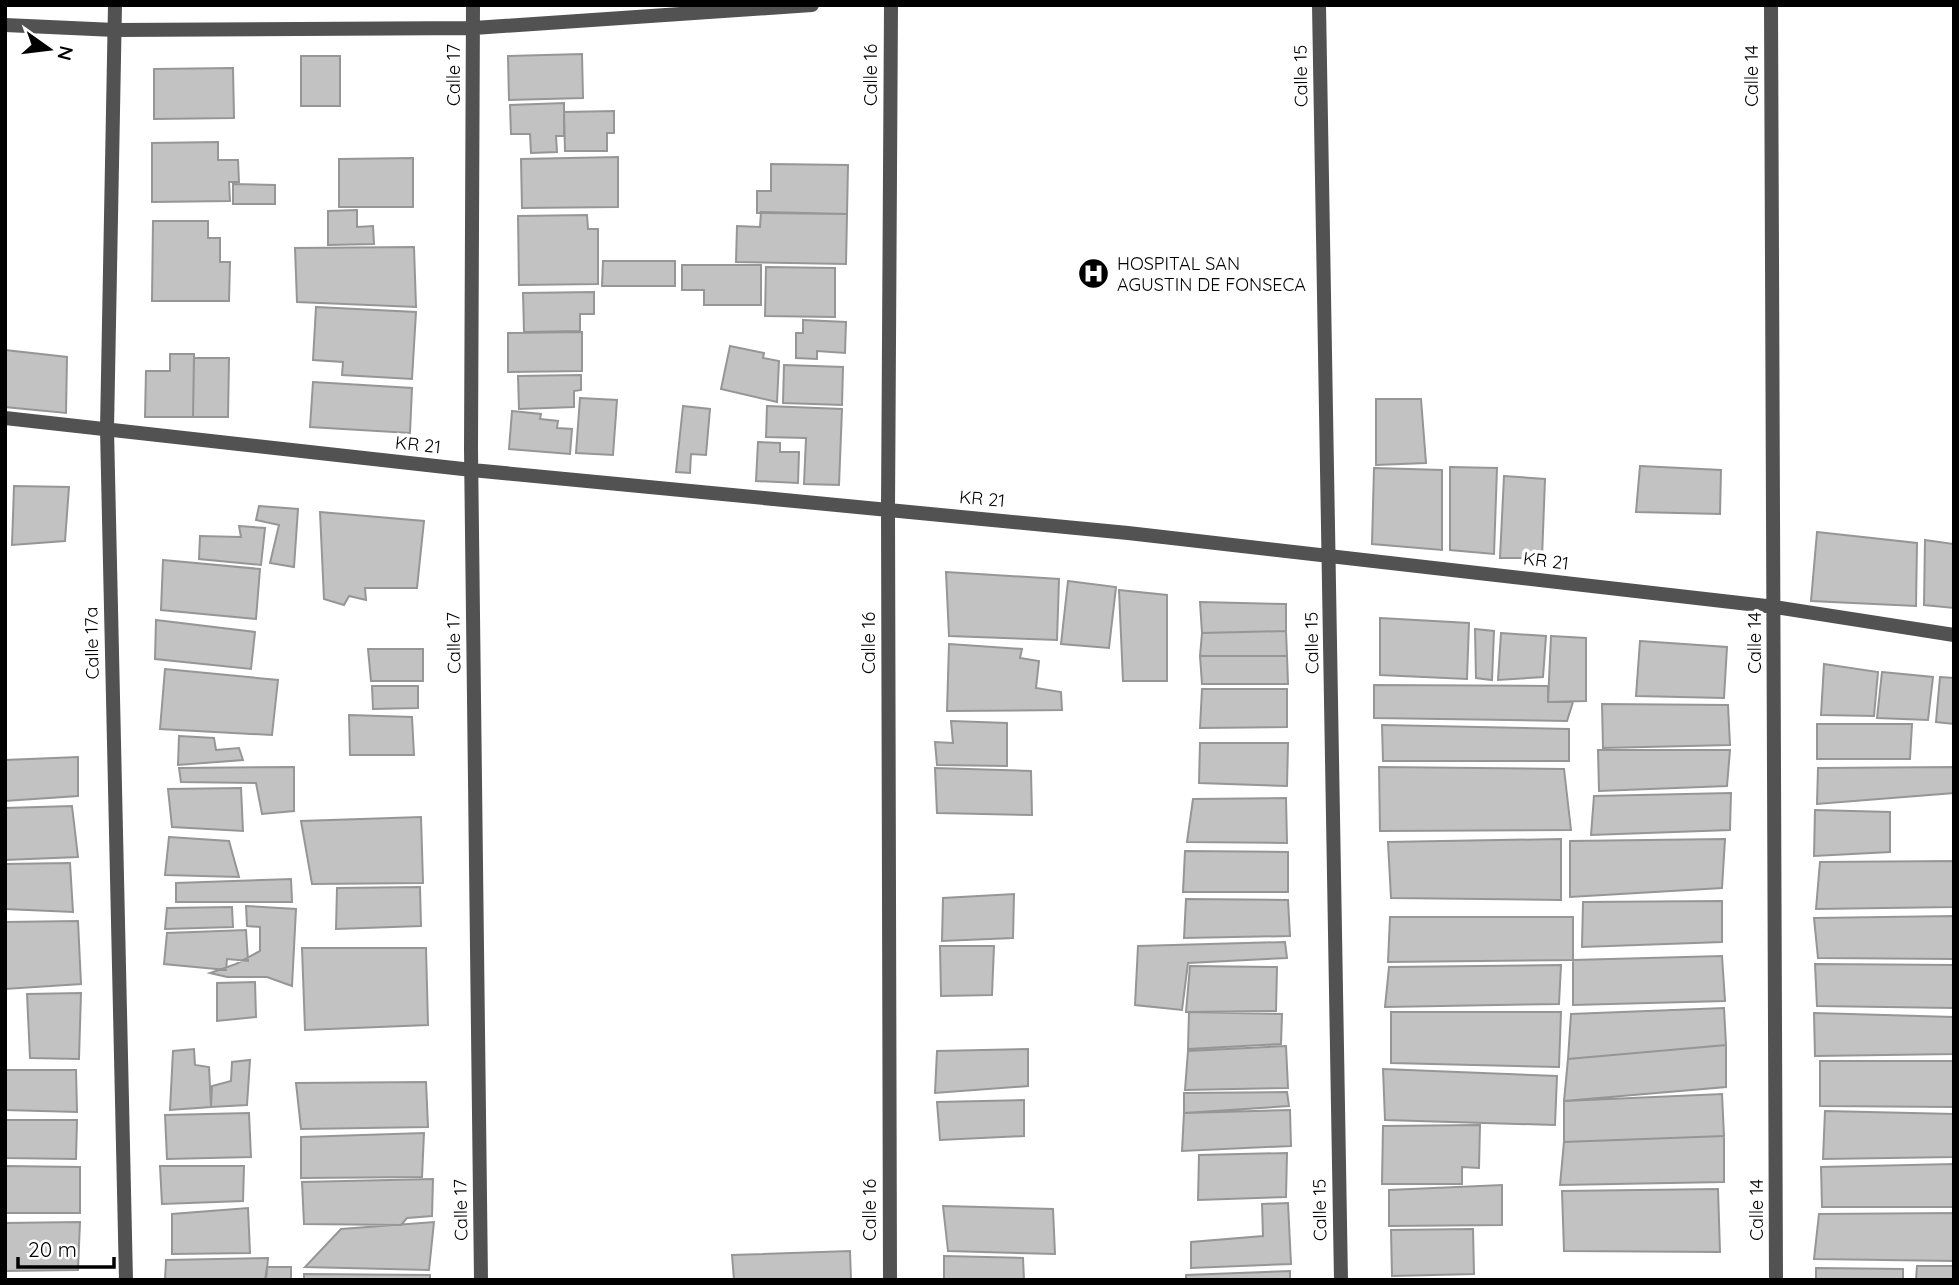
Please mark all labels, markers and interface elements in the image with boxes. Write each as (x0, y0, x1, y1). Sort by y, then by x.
north arrow (14, 14, 84, 84)
text: N (52, 43, 79, 63)
street label: Calle 17 (442, 44, 465, 106)
street label: Calle 16 (859, 44, 882, 106)
street label: Calle 15 (1288, 45, 1313, 107)
street label: Calle 14 (1740, 45, 1763, 107)
place label: HOSPITAL SAN AGUSTIN DE FONSECA (1117, 252, 1306, 296)
hospital icon: HOSPITAL SAN AGUSTIN DE FONSECA (1077, 257, 1111, 291)
street label: KR 21 (394, 431, 442, 458)
street label: KR 21 (958, 485, 1006, 512)
street label: KR 21 (1522, 546, 1570, 575)
street label: Calle 17a (79, 606, 104, 680)
street label: Calle 17 (441, 612, 466, 674)
street label: Calle 16 (857, 612, 880, 674)
street label: Calle 15 (1299, 612, 1324, 674)
street label: Calle 14 (1743, 612, 1766, 674)
street label: Calle 17 (448, 1179, 473, 1241)
street label: Calle 16 (858, 1179, 881, 1241)
street label: Calle 15 (1307, 1179, 1332, 1241)
street label: Calle 14 (1745, 1179, 1768, 1241)
scale bar (18, 1226, 114, 1270)
text: 20 m (28, 1236, 77, 1262)

